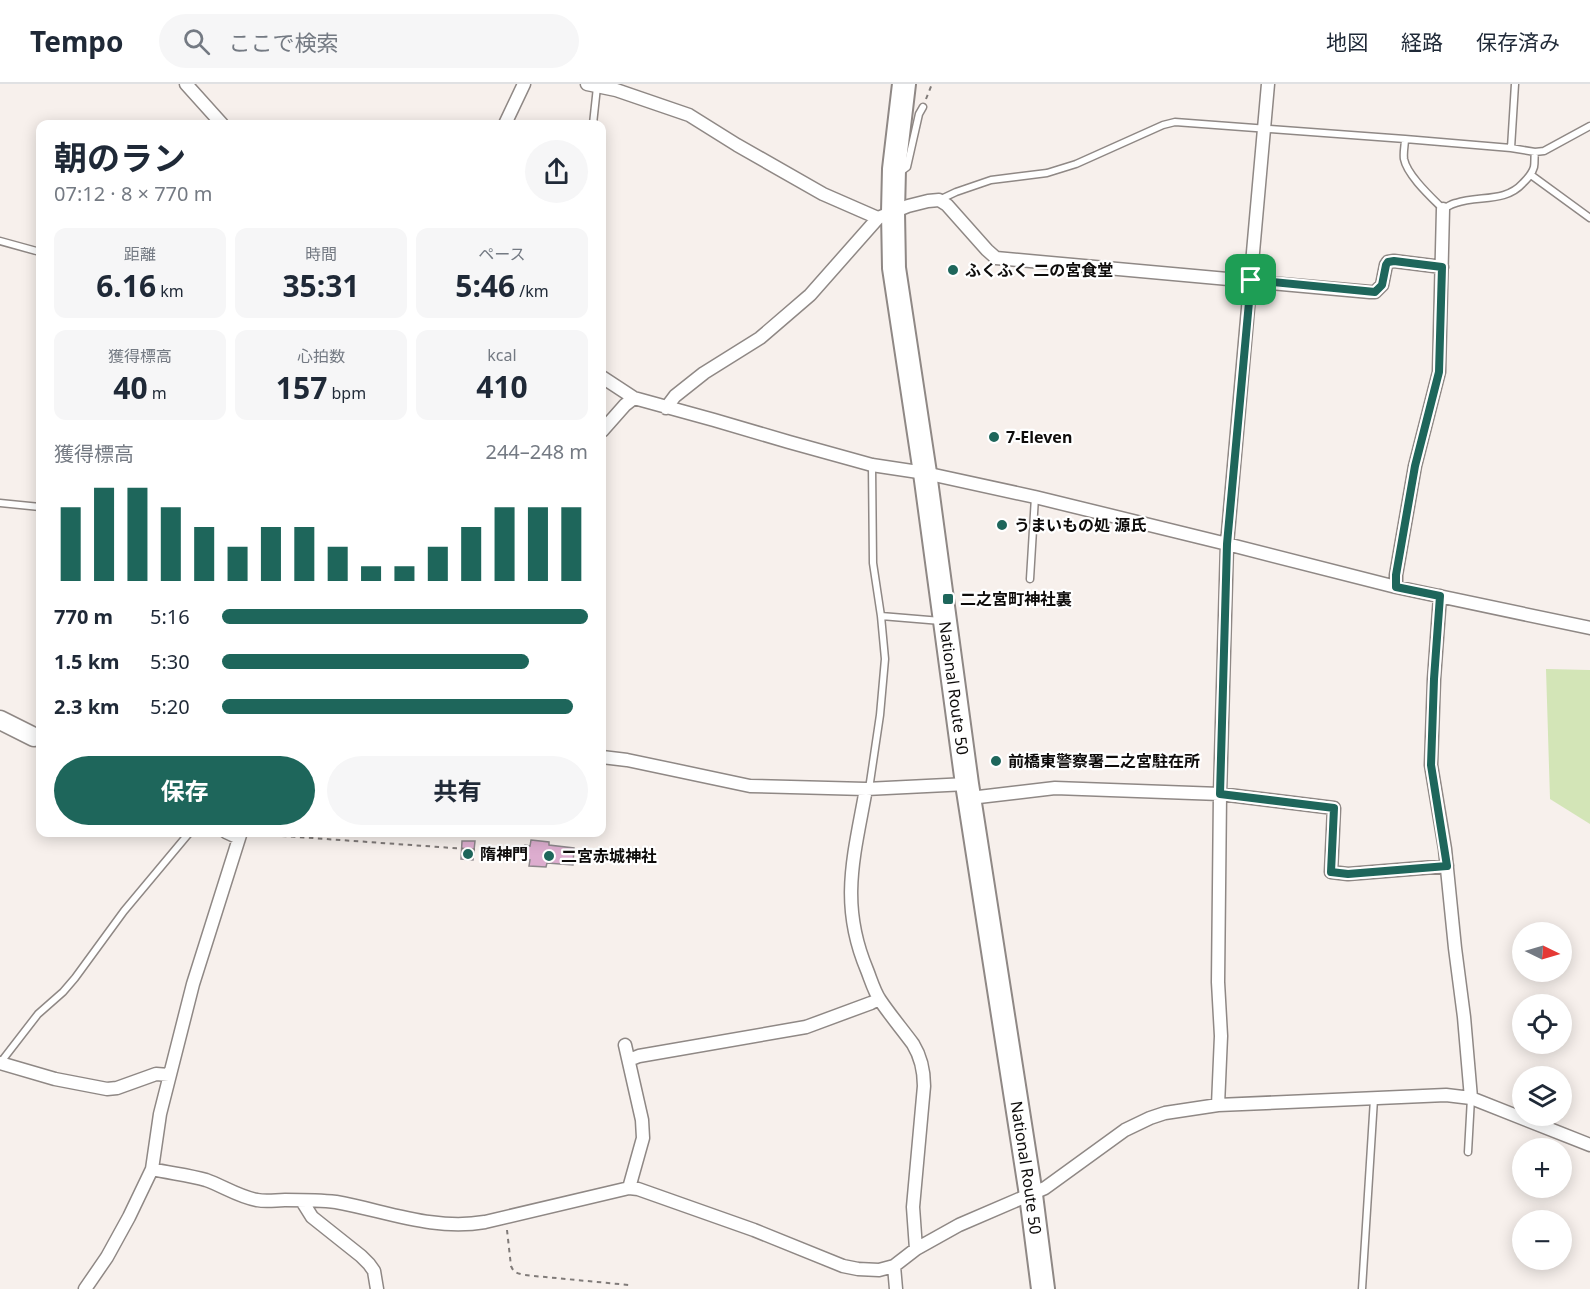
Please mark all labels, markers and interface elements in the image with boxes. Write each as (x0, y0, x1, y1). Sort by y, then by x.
search box (159, 14, 579, 68)
text: Tempo (30, 22, 123, 60)
icon: search (180, 25, 213, 58)
text: ここで検索 (228, 27, 338, 57)
text: 地図 (1326, 28, 1368, 56)
text: 経路 (1401, 28, 1443, 56)
text: 保存済み (1476, 28, 1560, 56)
text: 朝のラン (54, 135, 186, 180)
button: share (525, 140, 588, 203)
text: 07:12 · 8 × 770 m (54, 180, 212, 207)
text: 距離 (124, 243, 156, 265)
text: 時間 (305, 243, 337, 265)
text: ペース (478, 243, 526, 265)
pin (1225, 254, 1276, 305)
place label: ふくふく 二の宮食堂 (965, 259, 1113, 281)
marker: ふくふく 二の宮食堂 (946, 263, 960, 277)
icon: arrive (1234, 263, 1267, 296)
text: 6.16 (96, 265, 156, 306)
text: 35:31 (282, 265, 360, 306)
text: 5:46 (455, 265, 515, 306)
text: km (156, 280, 184, 302)
text: /km (515, 280, 549, 302)
text: kcal (487, 344, 517, 366)
text: 獲得標高 (108, 345, 172, 367)
text: 心拍数 (297, 345, 345, 367)
text: 410 (476, 366, 528, 407)
text: 40 (113, 367, 148, 408)
text: 157 (276, 367, 327, 408)
text: m (148, 382, 167, 404)
text: bpm (327, 382, 366, 404)
place label: 7-Eleven (1006, 426, 1072, 448)
marker: 7-Eleven (987, 430, 1001, 444)
text: 244–248 m (485, 438, 588, 465)
text: 獲得標高 (54, 440, 134, 467)
place label: うまいもの処 源氏 (1014, 514, 1146, 536)
marker: うまいもの処 源氏 (995, 518, 1009, 532)
place label: 二之宮町神社裏 (960, 588, 1072, 610)
marker: 二之宮町神社裏 (941, 592, 955, 606)
text: 770 m (54, 603, 113, 630)
text: 5:16 (150, 603, 190, 630)
street label: National Route 50 (934, 620, 974, 756)
text: 1.5 km (54, 648, 120, 675)
text: 5:30 (150, 648, 190, 675)
text: 2.3 km (54, 693, 120, 720)
text: 5:20 (150, 693, 190, 720)
place label: 前橋東警察署二之宮駐在所 (1008, 750, 1200, 772)
marker: 前橋東警察署二之宮駐在所 (989, 754, 1003, 768)
button: 保存 (54, 756, 315, 825)
button: 共有 (327, 756, 588, 825)
place label: 隋神門 (480, 843, 528, 865)
place label: 二宮赤城神社 (561, 845, 657, 867)
marker: 隋神門 (461, 847, 475, 861)
marker: 二宮赤城神社 (542, 849, 556, 863)
north arrow (1512, 922, 1572, 982)
map controls (1512, 922, 1572, 1270)
button: locate (1512, 994, 1572, 1054)
button: layers (1512, 1066, 1572, 1126)
street label: National Route 50 (1005, 1099, 1047, 1236)
button: + (1512, 1138, 1572, 1198)
button: − (1512, 1210, 1572, 1270)

